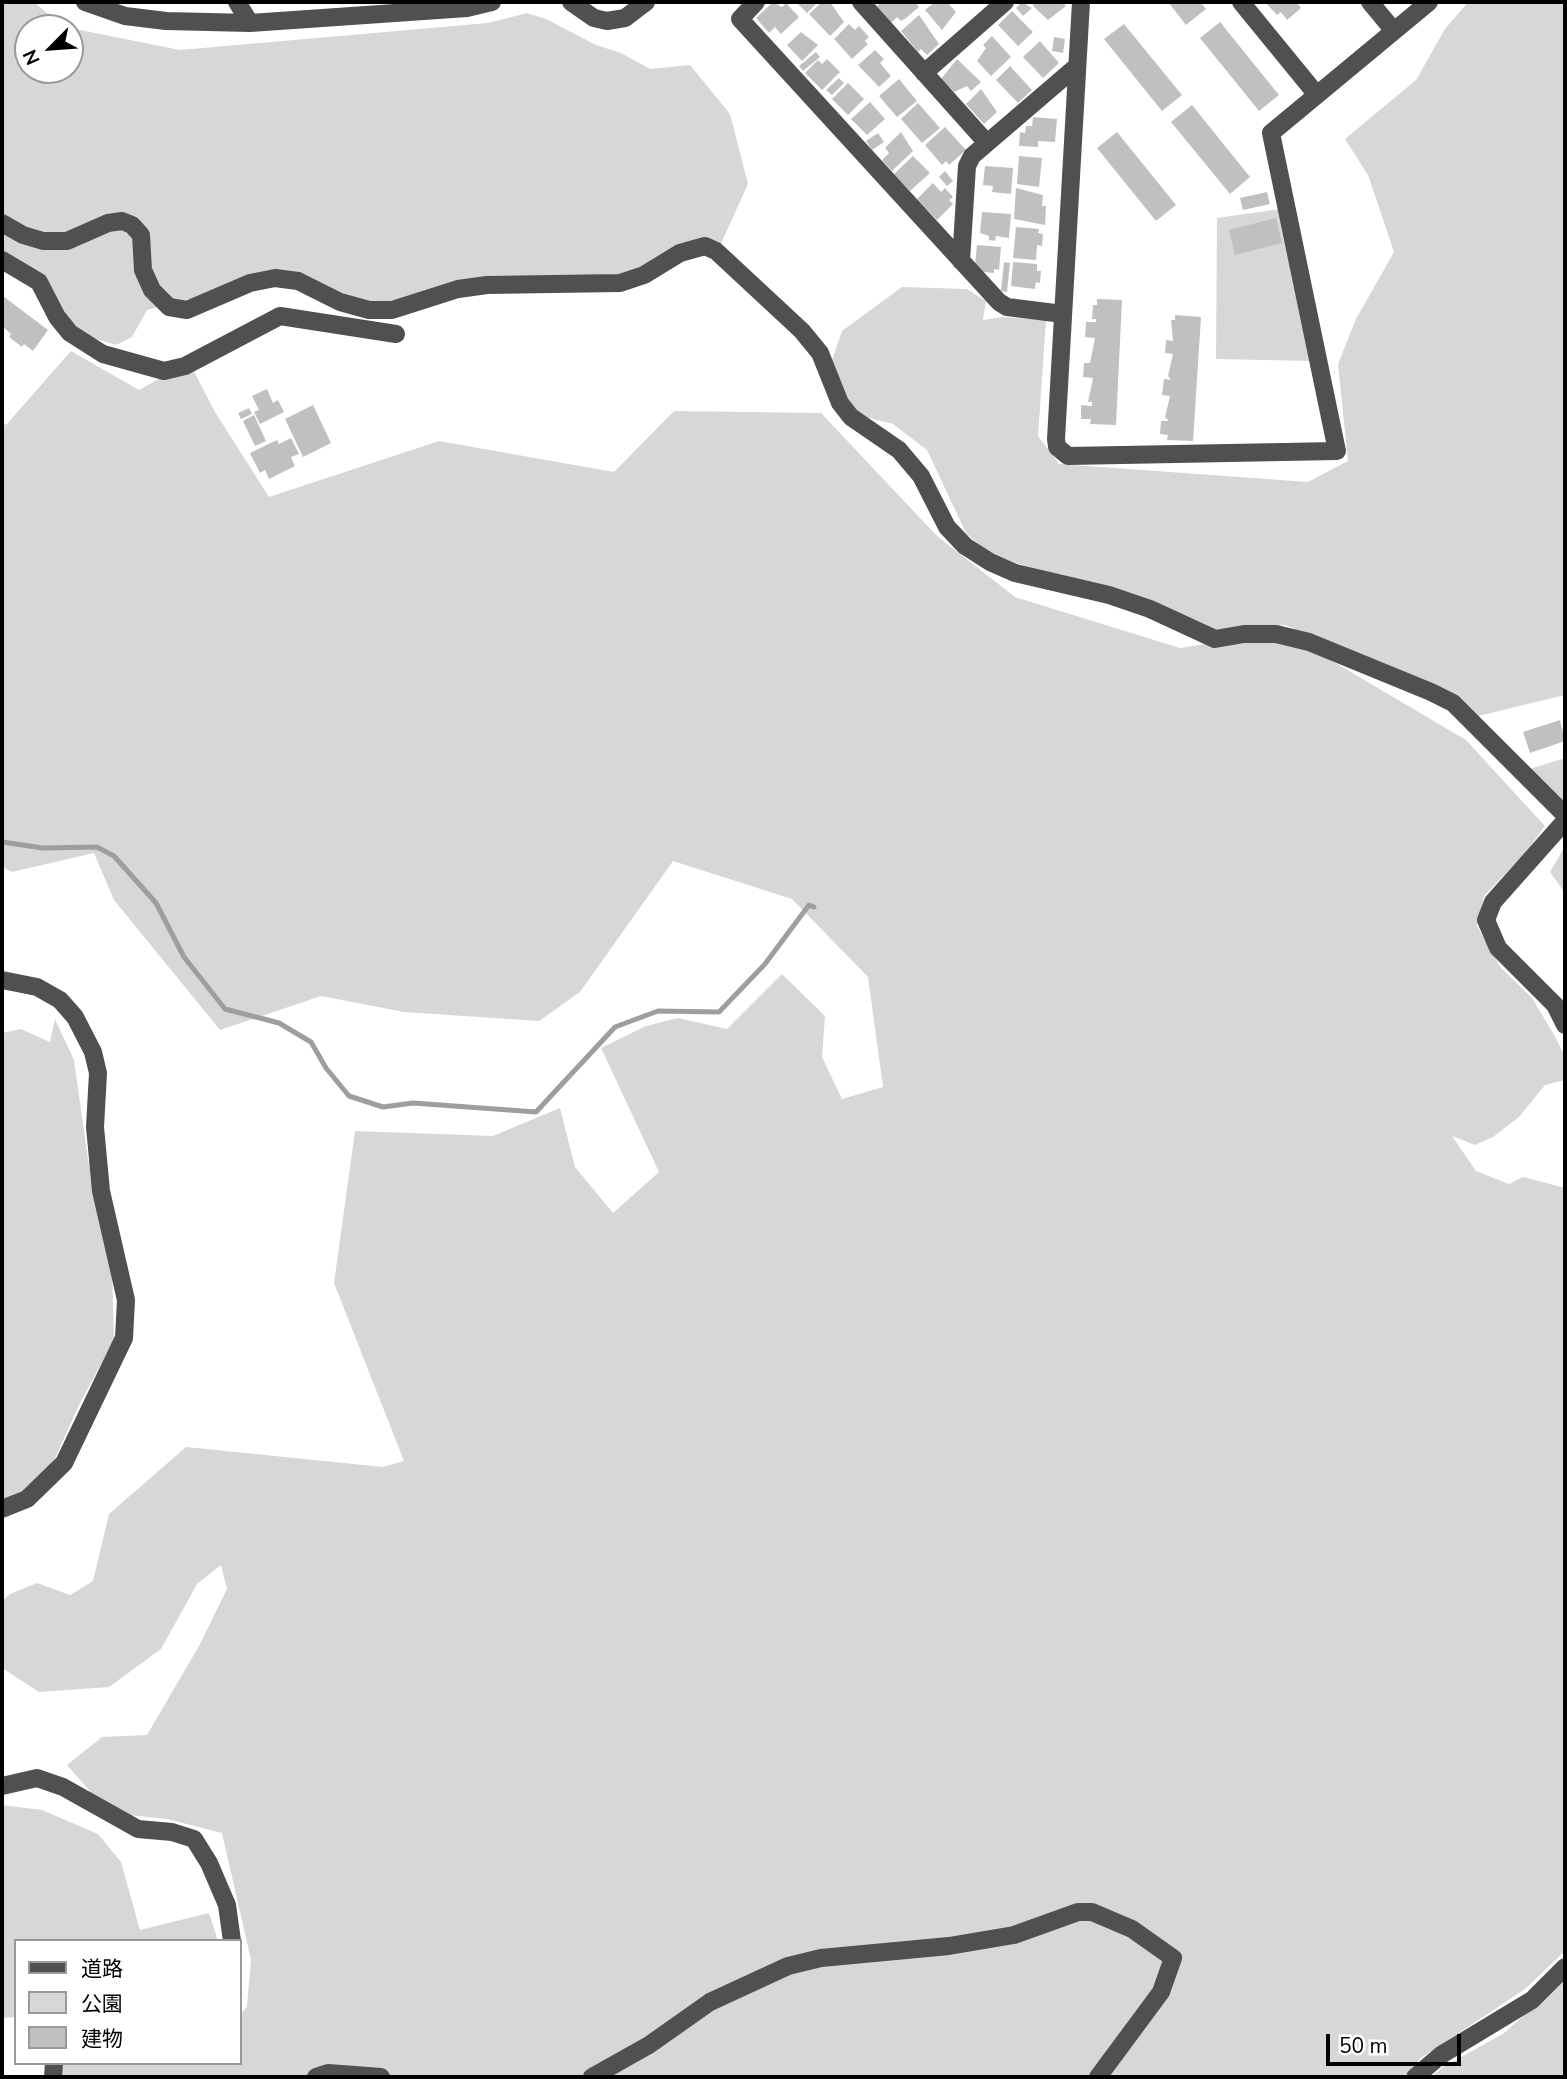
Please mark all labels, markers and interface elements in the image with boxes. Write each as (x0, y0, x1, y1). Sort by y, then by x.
north arrow (14, 14, 84, 84)
text: N (17, 45, 47, 69)
legend (14, 1939, 242, 2065)
text: 道路 (81, 1955, 123, 1983)
text: 公園 (81, 1990, 123, 2018)
scale bar (1329, 2020, 1464, 2064)
text: 建物 (81, 2025, 123, 2053)
text: 50 m (1339, 2032, 1388, 2060)

